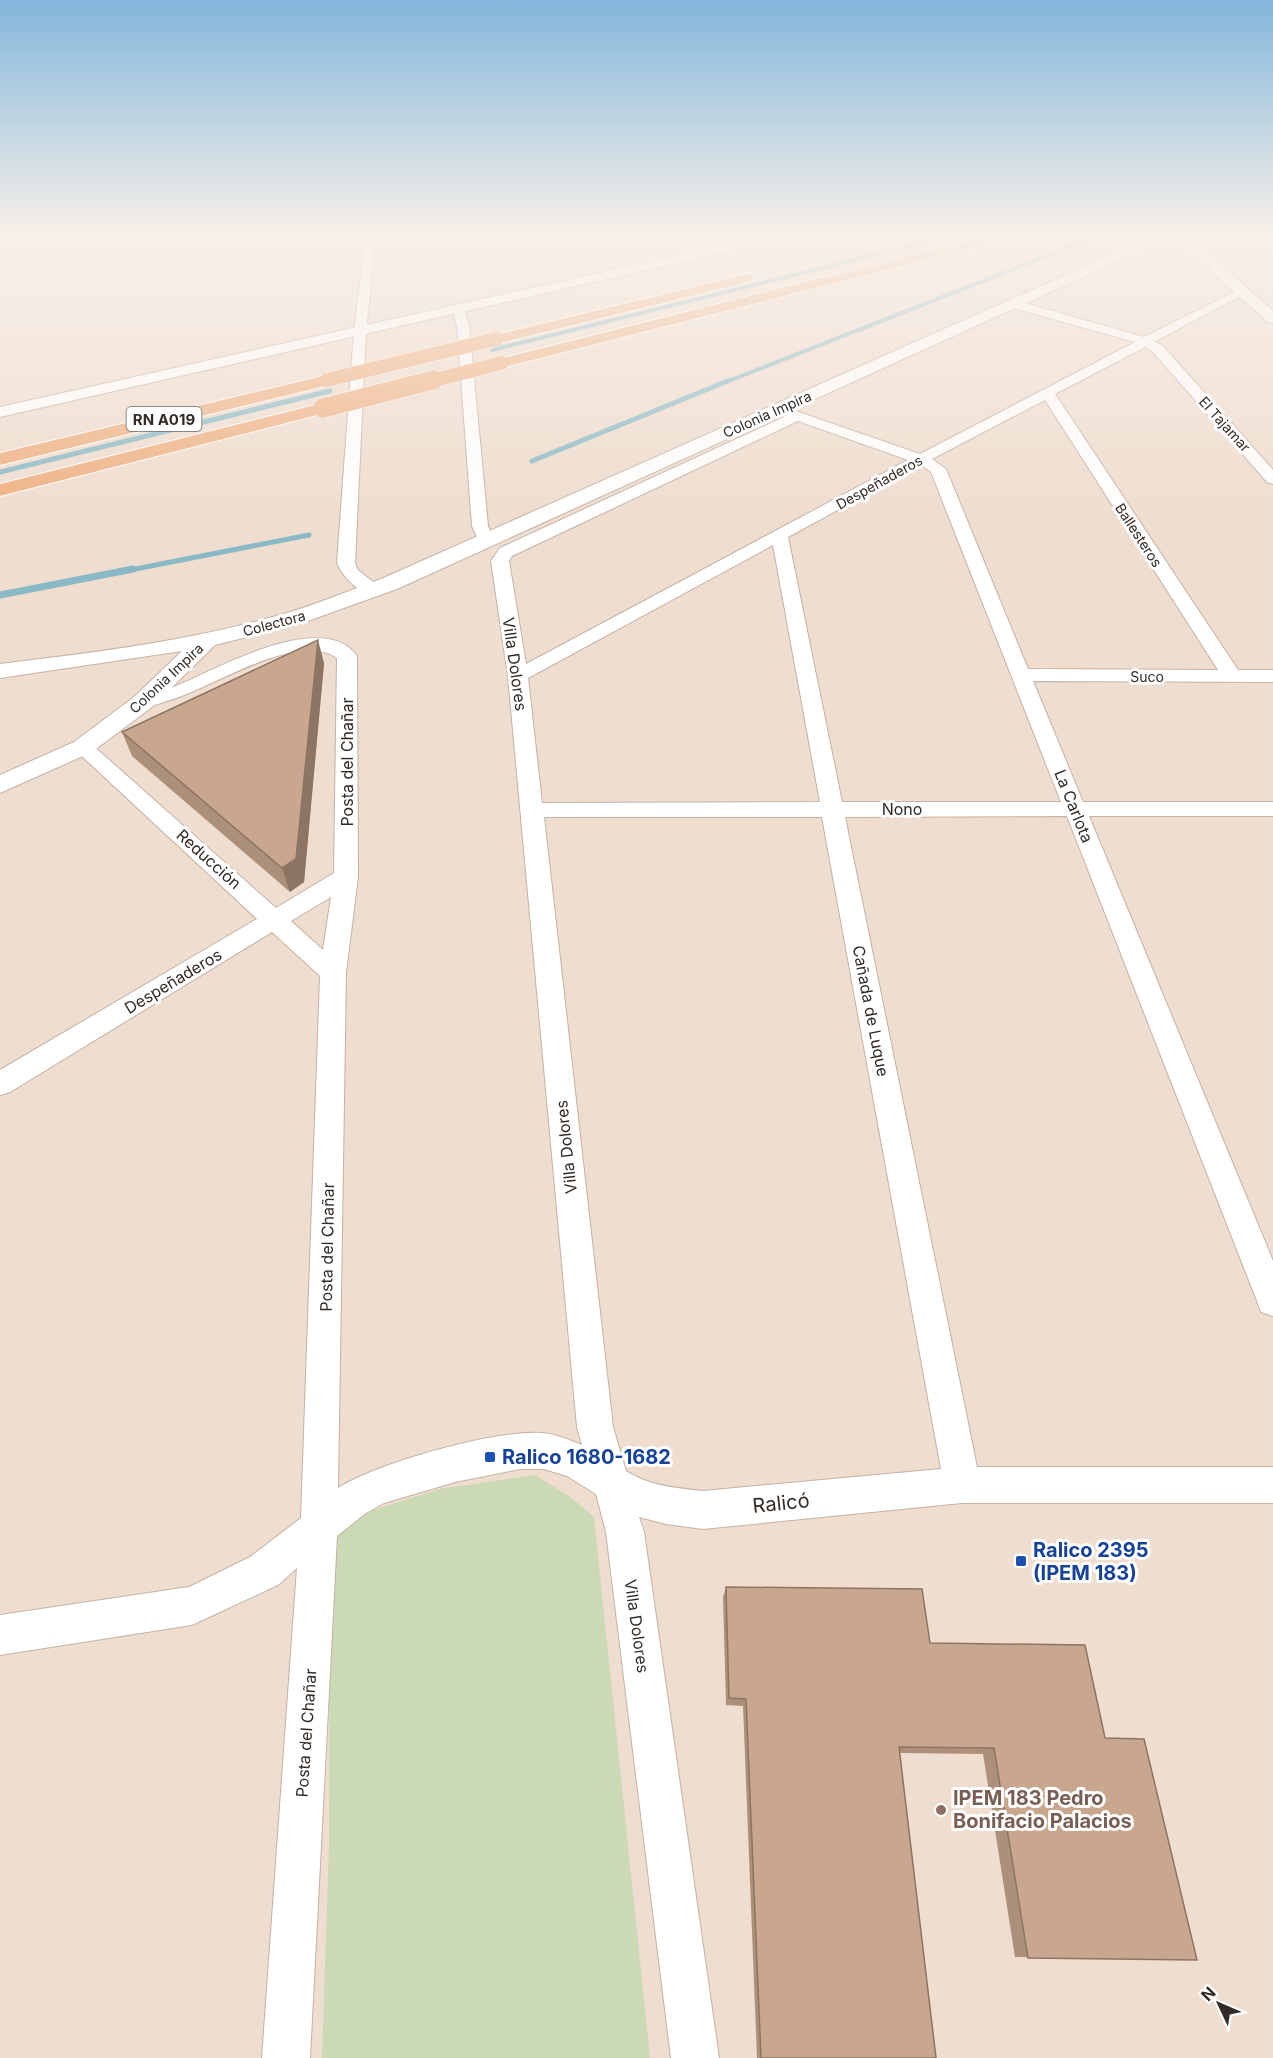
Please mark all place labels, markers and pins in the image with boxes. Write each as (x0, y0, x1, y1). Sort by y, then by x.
place label: Ralico 1680-1682 (502, 1445, 671, 1469)
marker: Ralico 1680-1682 (483, 1450, 497, 1464)
place label: Ralico 2395 (IPEM 183) (1033, 1538, 1149, 1585)
marker: Ralico 2395 (IPEM 183) (1014, 1554, 1028, 1568)
place label: IPEM 183 Pedro Bonifacio Palacios (953, 1786, 1132, 1833)
marker: IPEM 183 Pedro Bonifacio Palacios (934, 1803, 948, 1817)

